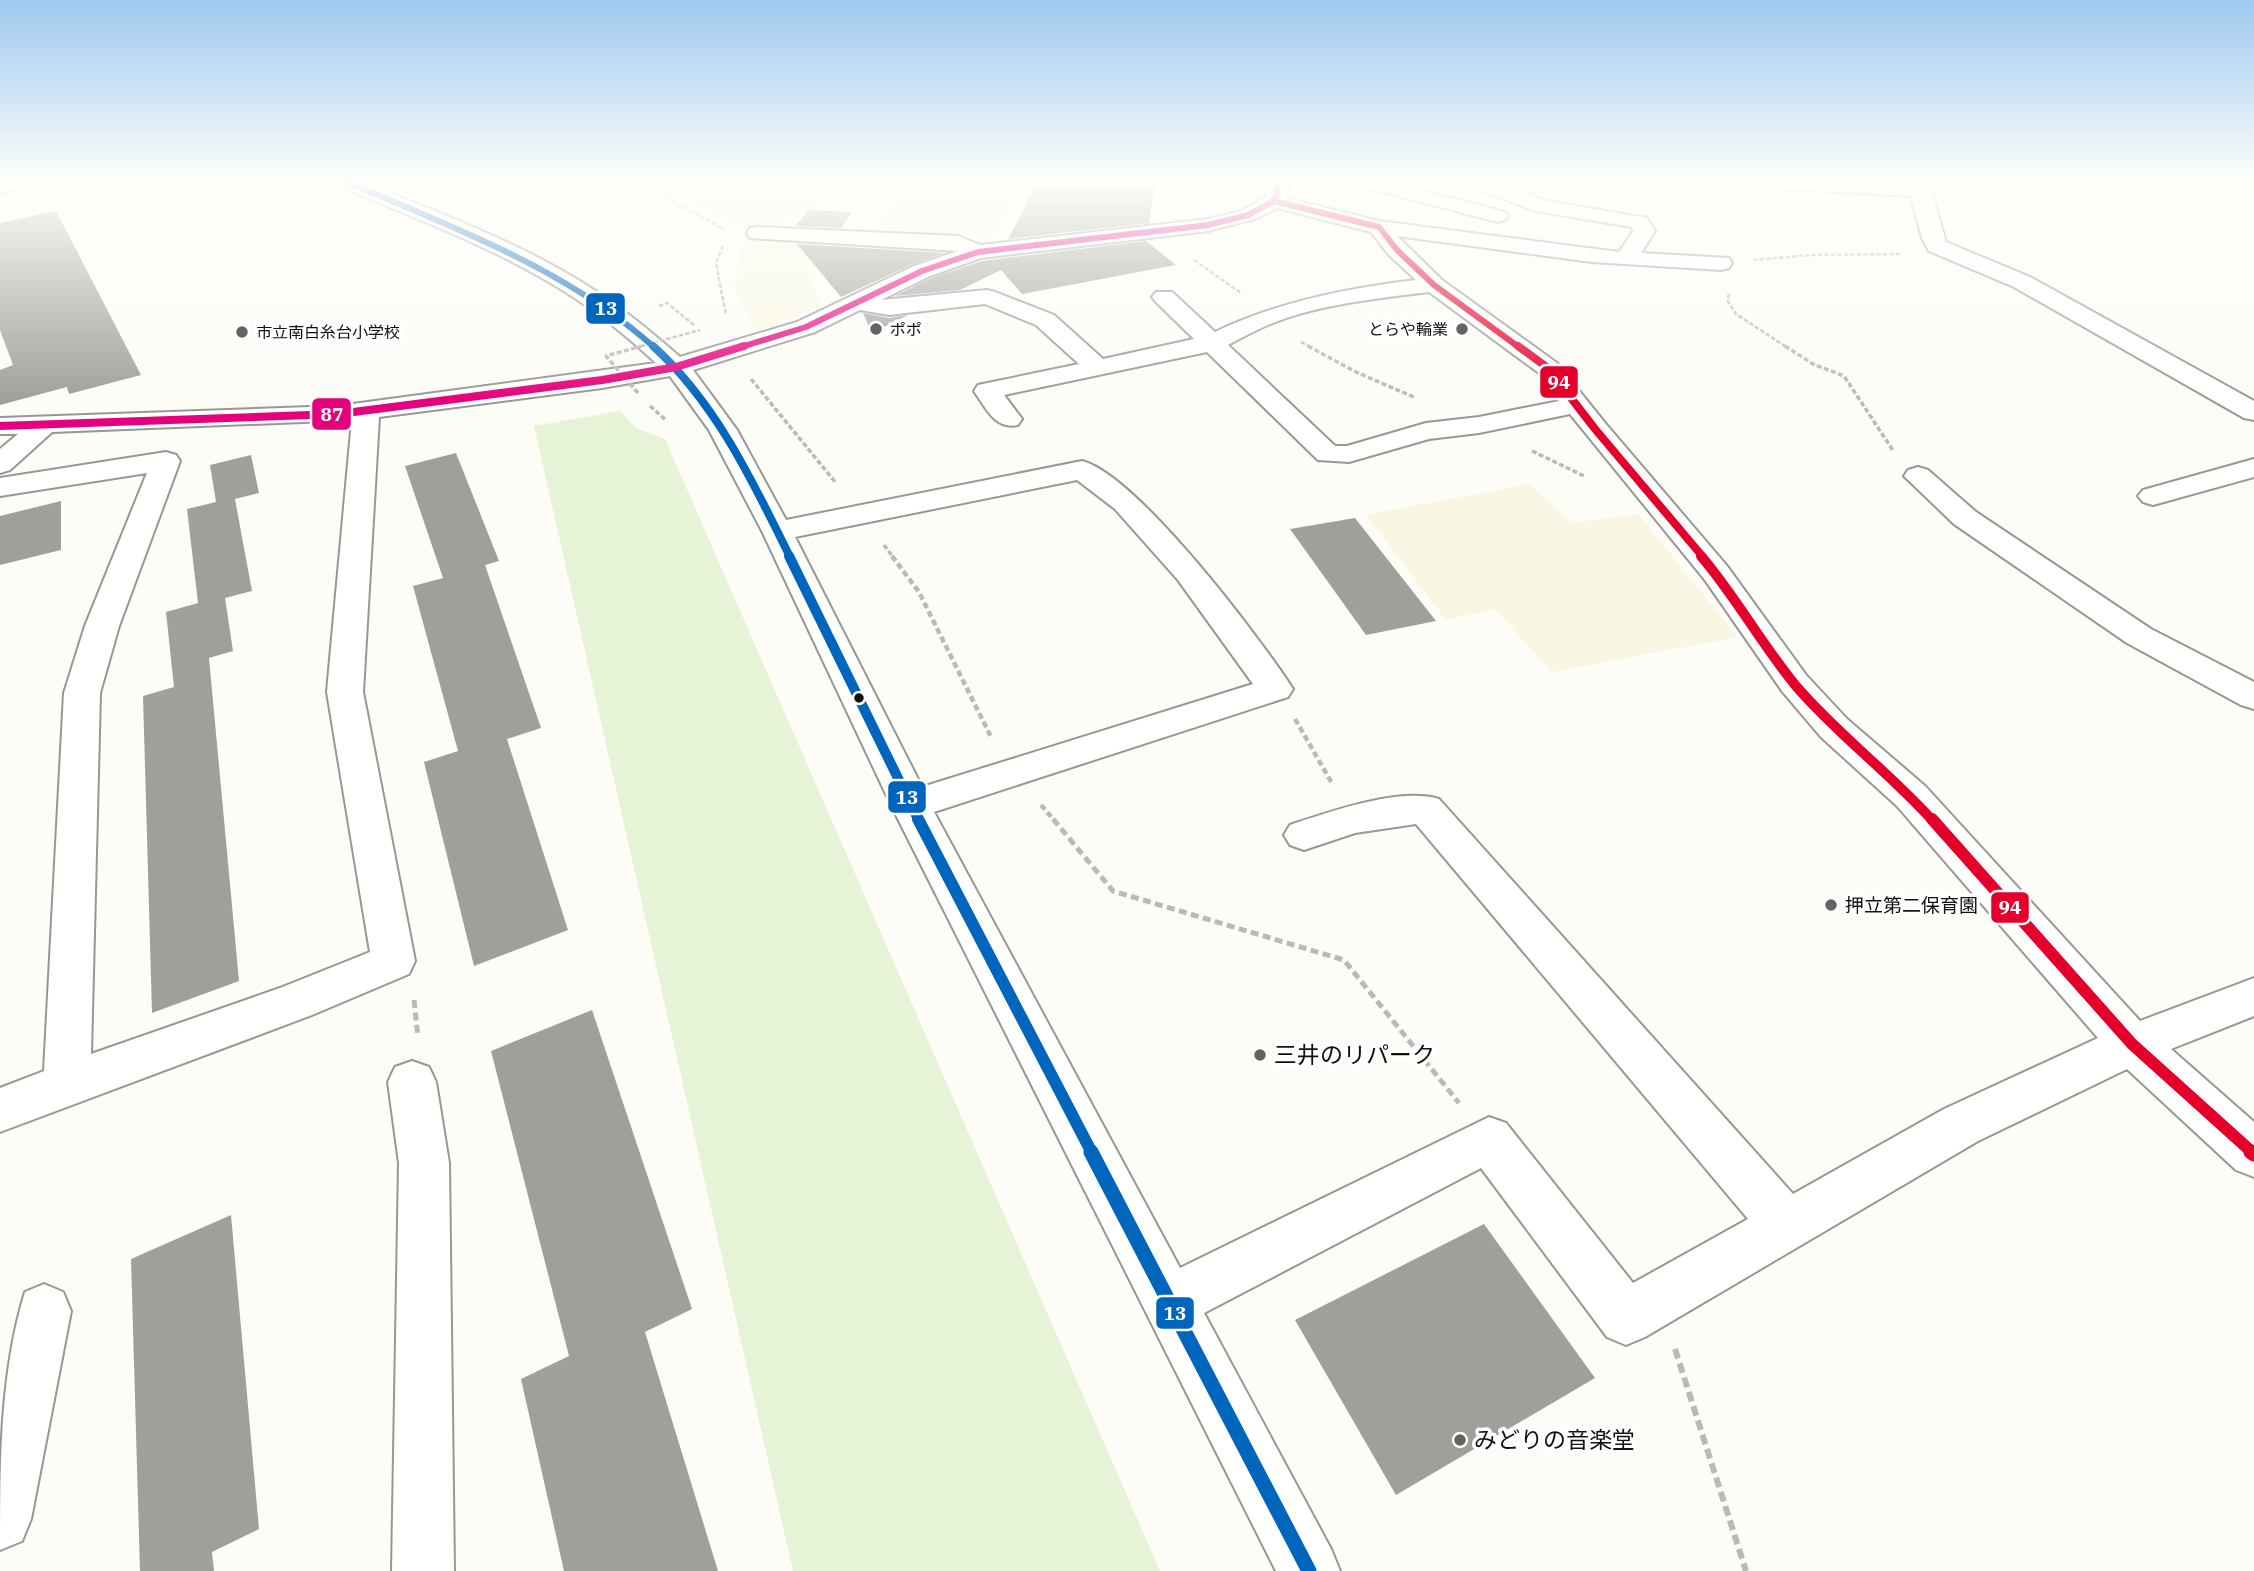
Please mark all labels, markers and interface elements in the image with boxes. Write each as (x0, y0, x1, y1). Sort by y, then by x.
line badge: 13 (585, 292, 626, 325)
text: 13 (595, 296, 617, 320)
place label: ポポ (890, 319, 922, 339)
place label: とらや輪業 (1368, 319, 1448, 339)
marker: ポポ (868, 321, 884, 337)
marker: とらや輪業 (1454, 321, 1470, 337)
place label: 市立南白糸台小学校 (256, 322, 400, 342)
marker: 市立南白糸台小学校 (234, 324, 250, 340)
line badge: 94 (1539, 365, 1579, 399)
text: 94 (1548, 370, 1570, 394)
line badge: 87 (311, 397, 352, 431)
text: 87 (321, 402, 343, 426)
unlabelled marker (852, 691, 866, 705)
line badge: 13 (887, 780, 927, 814)
text: 13 (896, 785, 918, 809)
line badge: 94 (1990, 891, 2030, 924)
place label: 押立第二保育園 (1845, 893, 1978, 917)
text: 94 (1999, 895, 2021, 919)
marker: 押立第二保育園 (1823, 897, 1839, 913)
place label: 三井のリパーク (1274, 1039, 1435, 1069)
marker: 三井のリパーク (1252, 1047, 1268, 1063)
line badge: 13 (1155, 1296, 1195, 1330)
text: 13 (1164, 1301, 1186, 1325)
place label: みどりの音楽堂 (1474, 1424, 1635, 1454)
marker: みどりの音楽堂 (1452, 1432, 1468, 1448)

